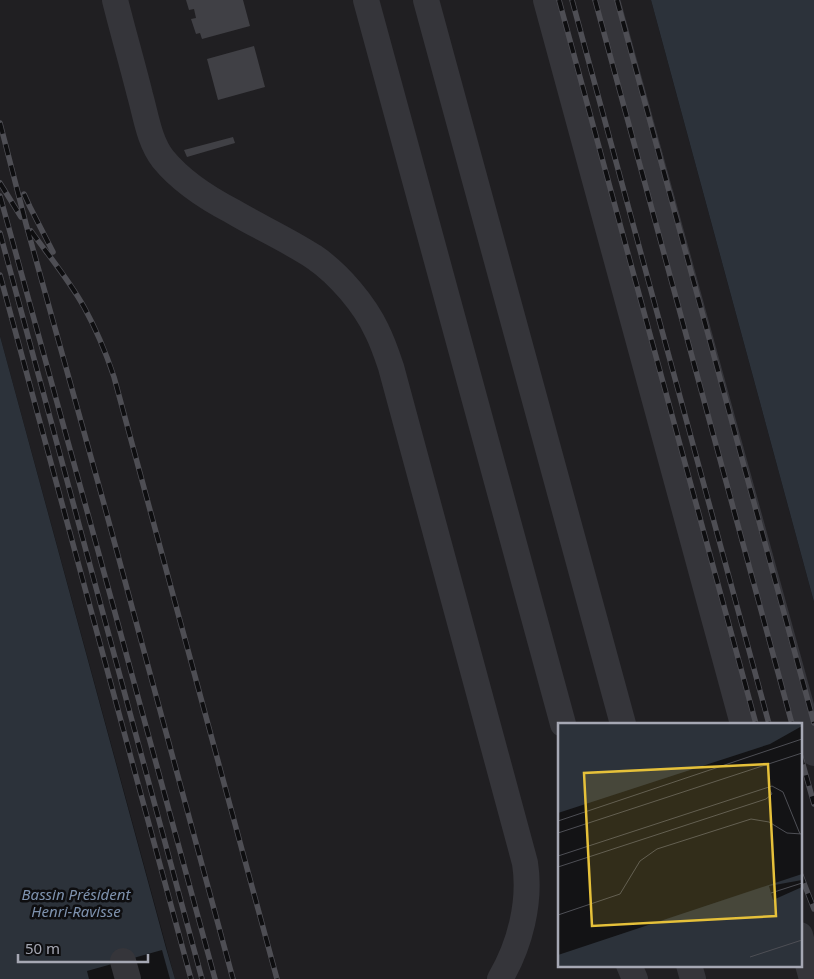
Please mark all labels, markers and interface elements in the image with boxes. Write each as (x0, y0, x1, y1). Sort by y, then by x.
inset map (558, 723, 802, 966)
water label: Bassin Président Henri-Ravisse (22, 884, 131, 921)
scale bar (18, 932, 148, 964)
text: 50 m (25, 938, 60, 958)

